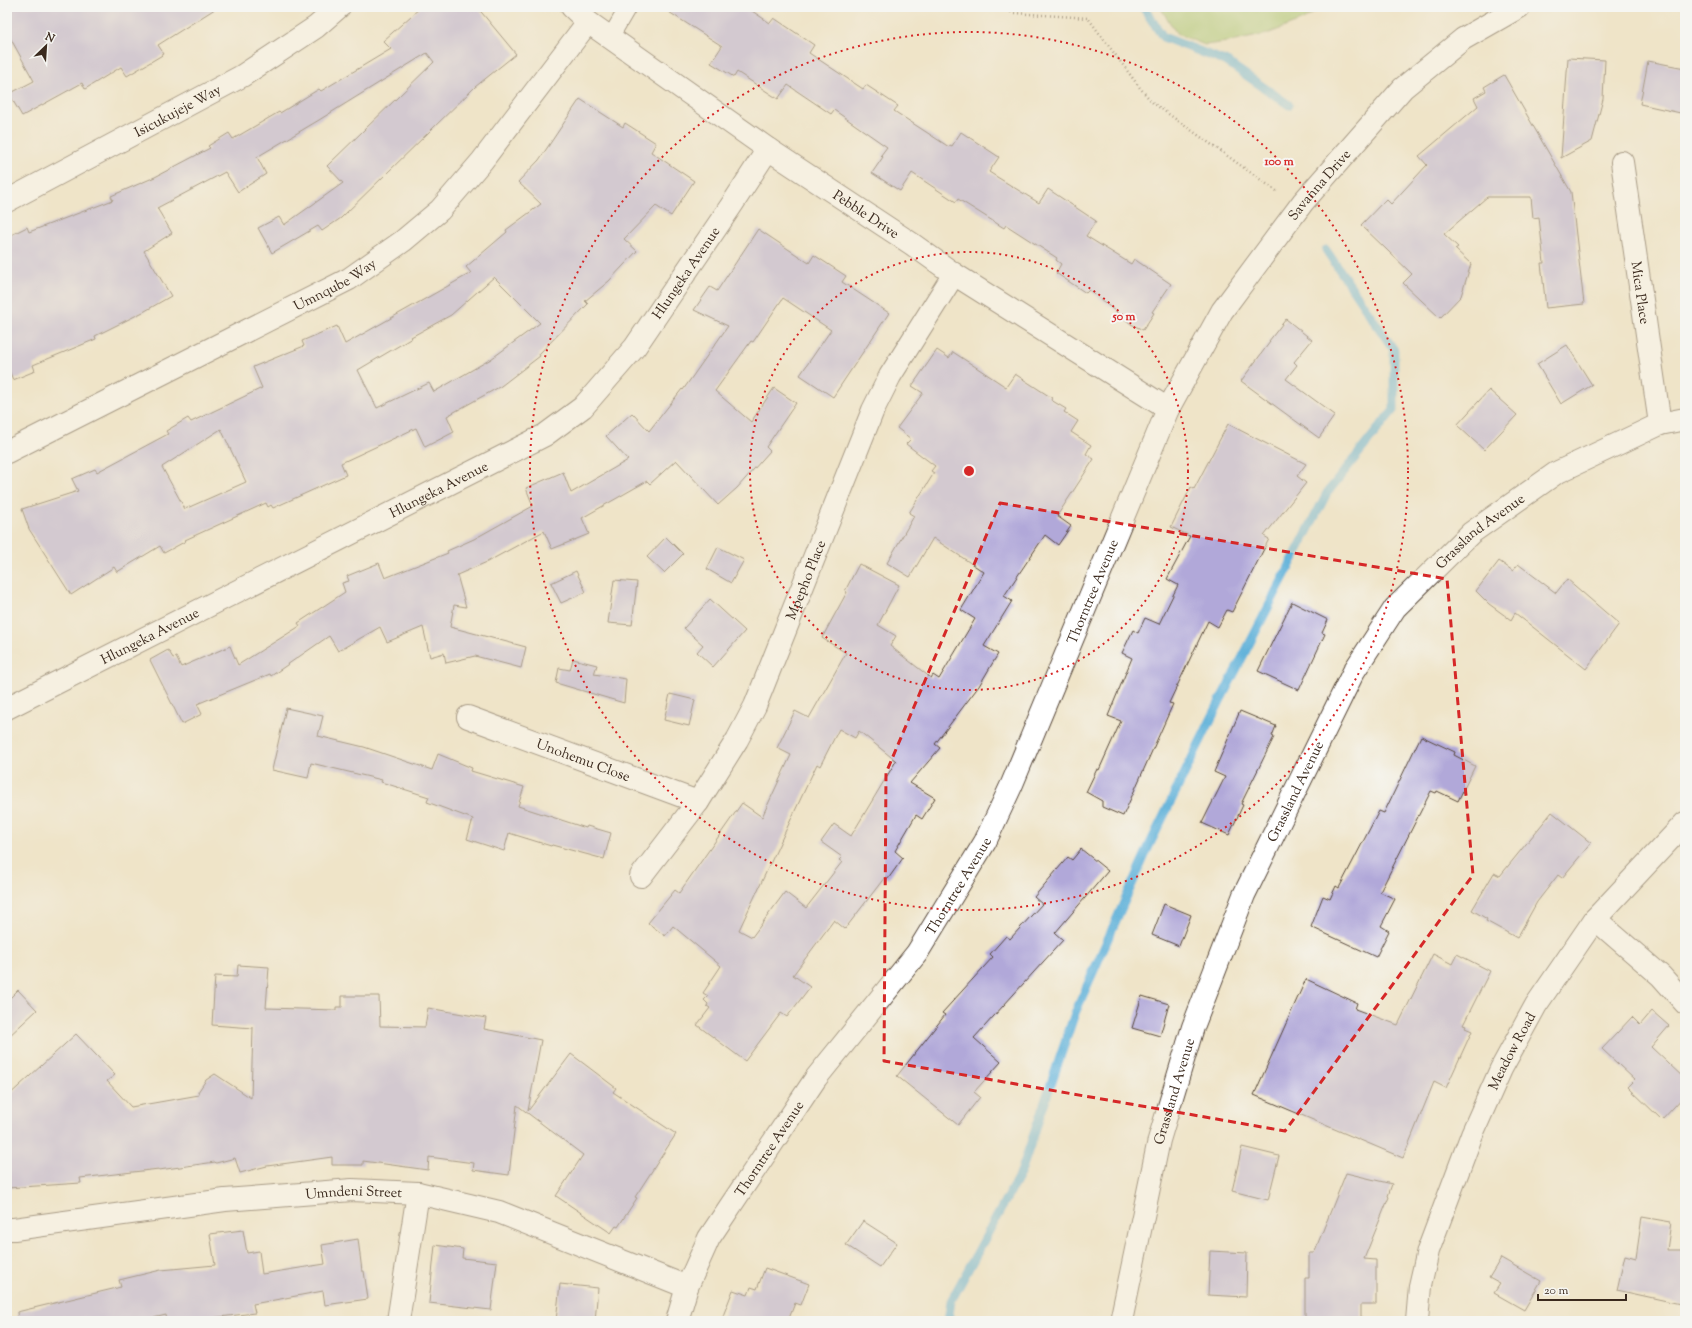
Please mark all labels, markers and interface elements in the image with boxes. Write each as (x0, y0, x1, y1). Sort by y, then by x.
north arrow (26, 26, 66, 66)
text: N (42, 28, 57, 47)
street label: Isicukujeje Way (131, 81, 225, 143)
street label: Savanna Drive (1284, 146, 1357, 226)
text: 100 m (1263, 153, 1294, 171)
street label: Pebble Drive (828, 186, 902, 245)
street label: Hlungeka Avenue (649, 223, 726, 324)
street label: Umnqube Way (291, 255, 381, 317)
street label: Mica Place (1625, 260, 1653, 326)
text: 50 m (1112, 308, 1136, 326)
street label: Hlungeka Avenue (387, 457, 492, 524)
centre of rings (962, 464, 976, 478)
street label: Grassland Avenue (1432, 490, 1530, 575)
street label: Thorntree Avenue (1063, 537, 1125, 648)
street label: Mpepho Place (782, 538, 832, 623)
street label: Hlungeka Avenue (98, 604, 203, 671)
street label: Unohemu Close (533, 735, 633, 788)
street label: Grassland Avenue (1263, 738, 1330, 846)
street label: Thorntree Avenue (922, 835, 998, 940)
street label: Meadow Road (1485, 1009, 1542, 1094)
street label: Grassland Avenue (1150, 1036, 1201, 1147)
street label: Thorntree Avenue (731, 1097, 810, 1202)
street label: Umndeni Street (305, 1182, 403, 1206)
scale bar (1538, 1276, 1626, 1302)
text: 20 m (1544, 1282, 1569, 1300)

